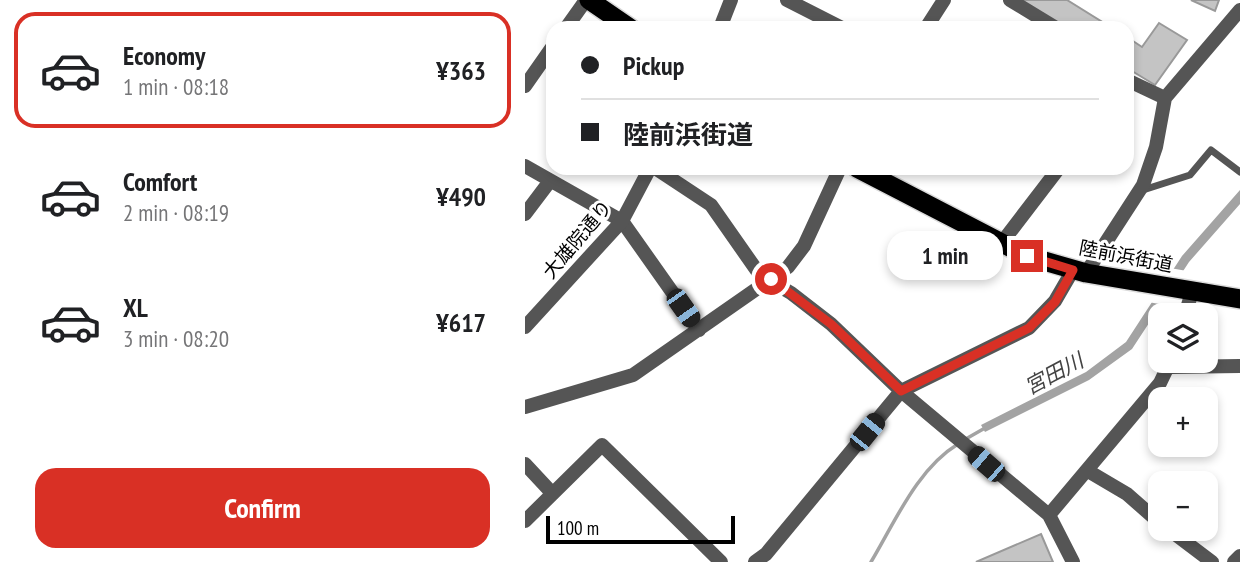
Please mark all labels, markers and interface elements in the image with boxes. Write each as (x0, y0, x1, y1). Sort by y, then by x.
icon: car (39, 39, 102, 102)
text: Economy (123, 39, 205, 72)
text: Pickup (623, 49, 684, 82)
text: ¥363 (436, 54, 486, 87)
text: 1 min · 08:18 (123, 72, 229, 101)
text: 陸前浜街道 (623, 118, 753, 151)
icon: car (39, 165, 102, 228)
text: Comfort (123, 165, 197, 198)
text: ¥490 (436, 180, 486, 213)
street label: 大雄院通り (537, 195, 617, 283)
text: 2 min · 08:19 (123, 198, 229, 227)
callout: 1 min (887, 232, 1002, 280)
street label: 陸前浜街道 (1077, 235, 1175, 277)
route end (1011, 240, 1043, 272)
text: 1 min (922, 241, 968, 270)
route start (755, 263, 787, 295)
car (663, 285, 704, 331)
icon: car (39, 291, 102, 354)
text: XL (123, 291, 148, 324)
map controls (1148, 303, 1218, 541)
button: layers (1148, 303, 1218, 373)
text: ¥617 (436, 306, 486, 339)
text: 3 min · 08:20 (123, 324, 229, 353)
water label: 宮田川 (1020, 346, 1090, 400)
button: + (1148, 387, 1218, 457)
car (846, 409, 889, 455)
car (964, 442, 1009, 486)
button: Confirm (35, 468, 490, 548)
button: − (1148, 471, 1218, 541)
scale bar (546, 513, 735, 545)
text: 100 m (557, 516, 599, 540)

